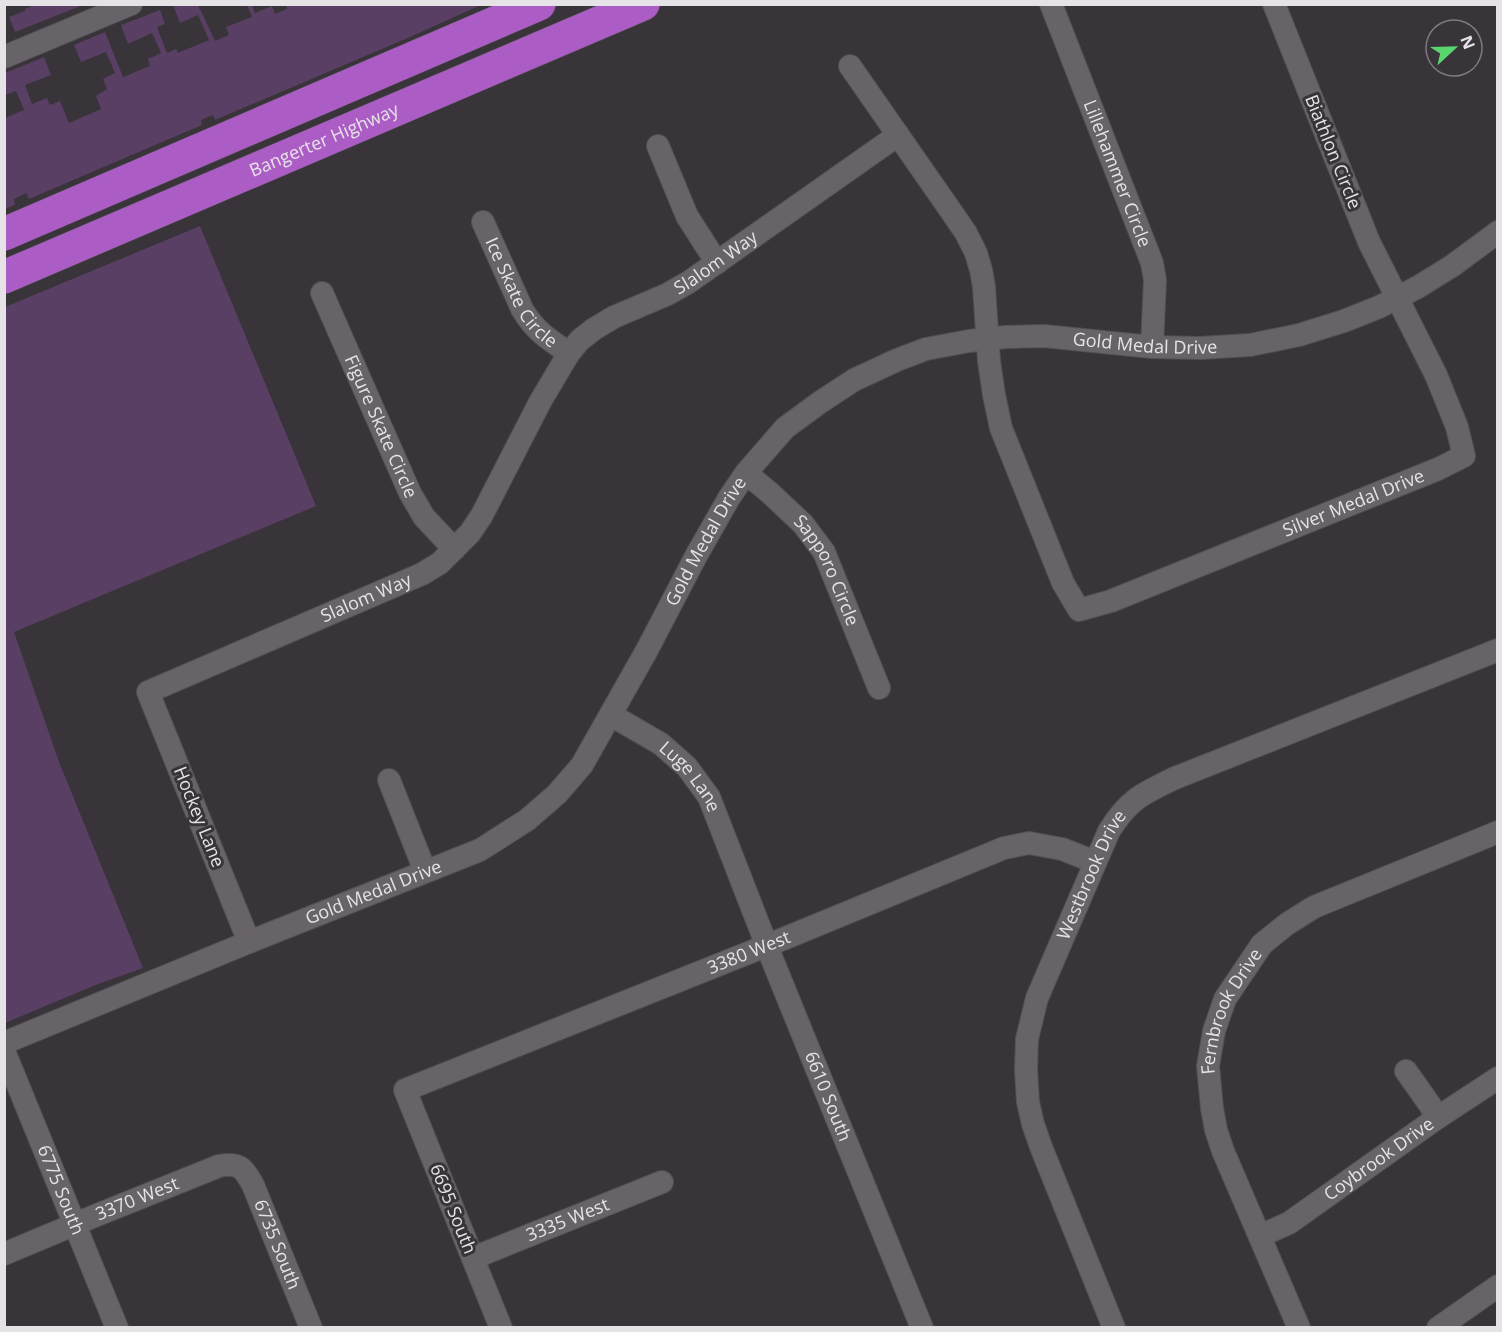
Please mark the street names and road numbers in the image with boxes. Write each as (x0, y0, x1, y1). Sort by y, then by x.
street label: Biathlon Circle (1300, 91, 1368, 212)
street label: Bangerter Highway (245, 96, 403, 182)
street label: Lillehammer Circle (1078, 96, 1158, 250)
street label: Slalom Way (669, 224, 763, 299)
street label: Ice Skate Circle (480, 233, 563, 353)
street label: Gold Medal Drive (1072, 326, 1218, 359)
street label: Figure Skate Circle (340, 351, 424, 502)
street label: Silver Medal Drive (1279, 463, 1428, 542)
street label: Gold Medal Drive (659, 472, 751, 610)
street label: Sapporo Circle (789, 509, 866, 629)
street label: Slalom Way (316, 567, 416, 627)
street label: Luge Lane (655, 735, 727, 815)
street label: Hockey Lane (169, 763, 231, 871)
street label: Westbrook Drive (1051, 804, 1131, 943)
street label: Gold Medal Drive (301, 854, 445, 929)
street label: 3380 West (703, 924, 794, 979)
street label: Fernbrook Drive (1195, 943, 1267, 1076)
street label: 6610 South (800, 1048, 858, 1145)
street label: Coybrook Drive (1319, 1111, 1438, 1206)
street label: 6775 South (33, 1141, 91, 1238)
street label: 6695 South (425, 1160, 483, 1257)
street label: 3370 West (92, 1171, 182, 1225)
street label: 3335 West (522, 1192, 612, 1246)
street label: 6735 South (249, 1195, 307, 1293)

